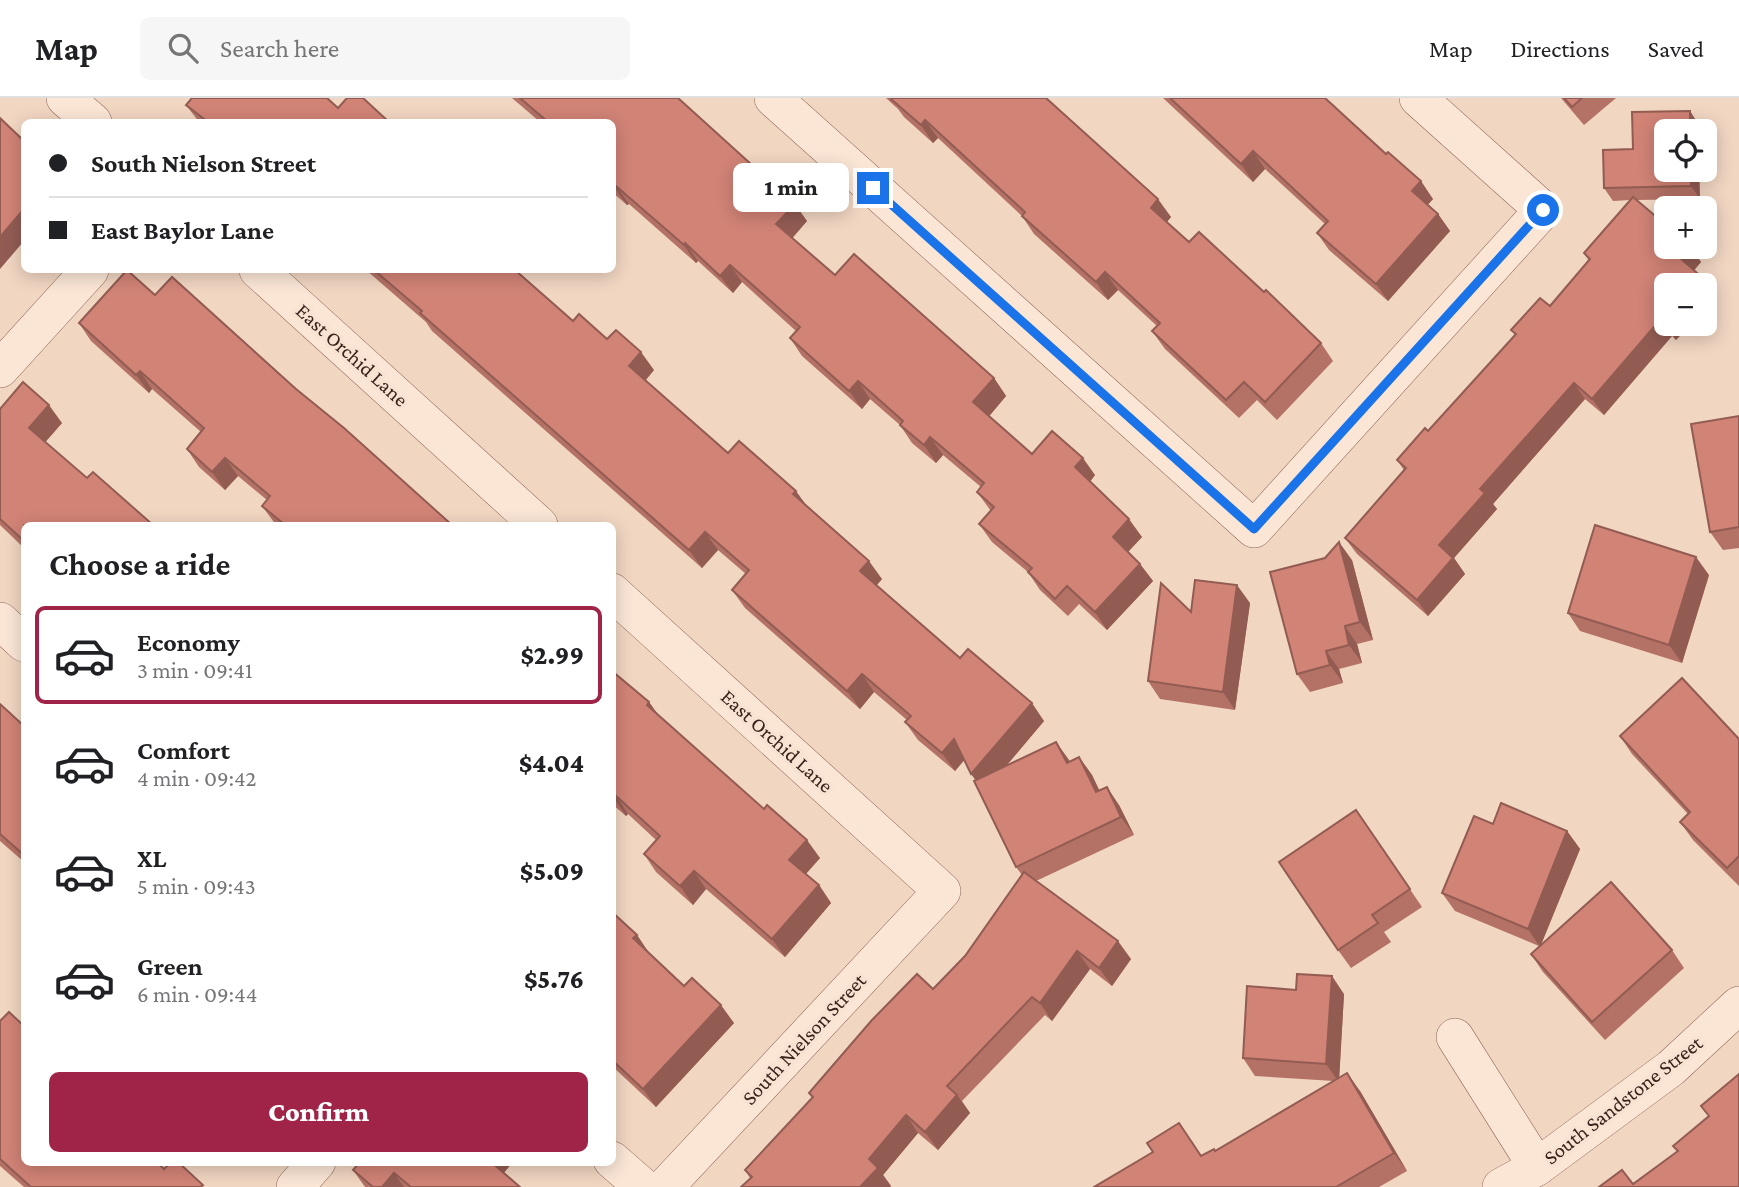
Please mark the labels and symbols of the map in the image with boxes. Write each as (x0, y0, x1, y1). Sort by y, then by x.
callout: 1 min (733, 164, 848, 212)
route end (857, 172, 889, 204)
route start (1527, 194, 1559, 226)
street label: East Orchid Lane (291, 298, 413, 412)
street label: East Orchid Lane (716, 684, 838, 798)
street label: South Nielson Street (737, 968, 872, 1110)
street label: South Sandstone Street (1539, 1030, 1708, 1169)

